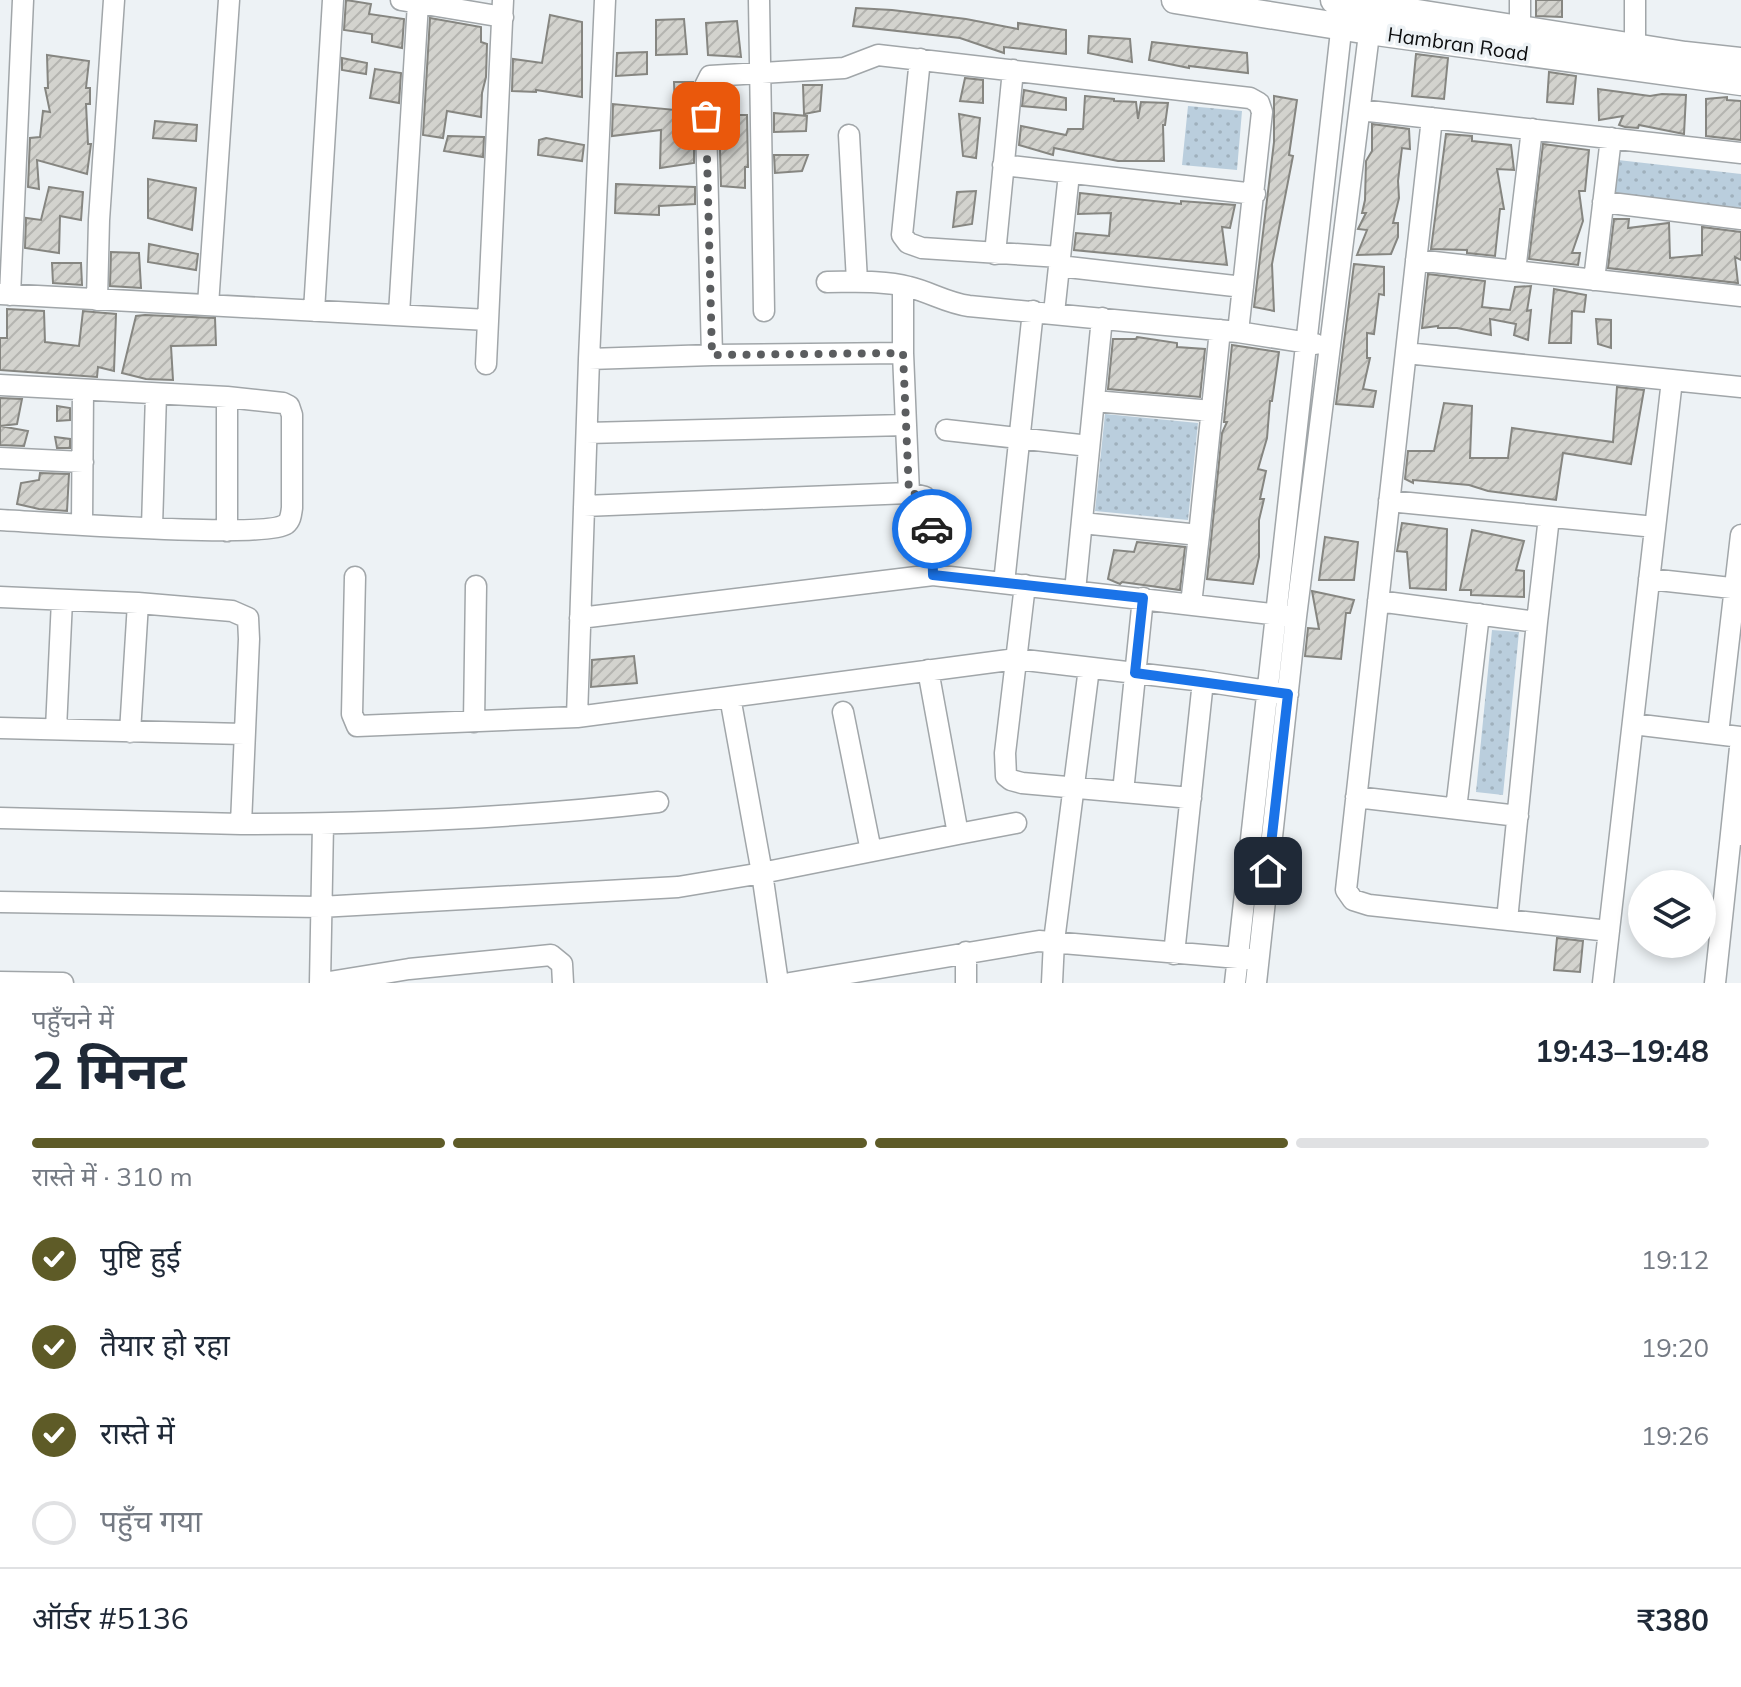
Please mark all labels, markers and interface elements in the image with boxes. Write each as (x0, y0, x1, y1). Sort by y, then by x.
street label: Hambran Road (1386, 21, 1530, 66)
pin (672, 82, 740, 150)
icon: bag (684, 94, 728, 138)
courier (892, 489, 972, 569)
icon: car (910, 507, 954, 551)
pin (1234, 837, 1302, 905)
icon: home (1246, 849, 1290, 893)
map controls (1628, 870, 1716, 958)
button: layers (1628, 870, 1716, 958)
text: पहुँचने में (32, 1003, 114, 1036)
text: 19:43–19:48 (1535, 1032, 1709, 1070)
text: 2 मिनट (32, 1037, 187, 1102)
text: रास्ते में · 310 m (32, 1160, 193, 1193)
icon: check (32, 1237, 76, 1281)
text: पुष्टि हुई (100, 1238, 181, 1276)
text: 19:12 (1641, 1243, 1709, 1276)
icon: check (32, 1325, 76, 1369)
text: तैयार हो रहा (100, 1326, 230, 1364)
text: 19:20 (1641, 1331, 1709, 1364)
icon: check (32, 1413, 76, 1457)
text: रास्ते में (100, 1414, 175, 1452)
text: 19:26 (1641, 1419, 1709, 1452)
text: पहुँच गया (100, 1502, 202, 1540)
text: ऑर्डर #5136 (32, 1599, 189, 1637)
text: ₹380 (1637, 1601, 1709, 1639)

